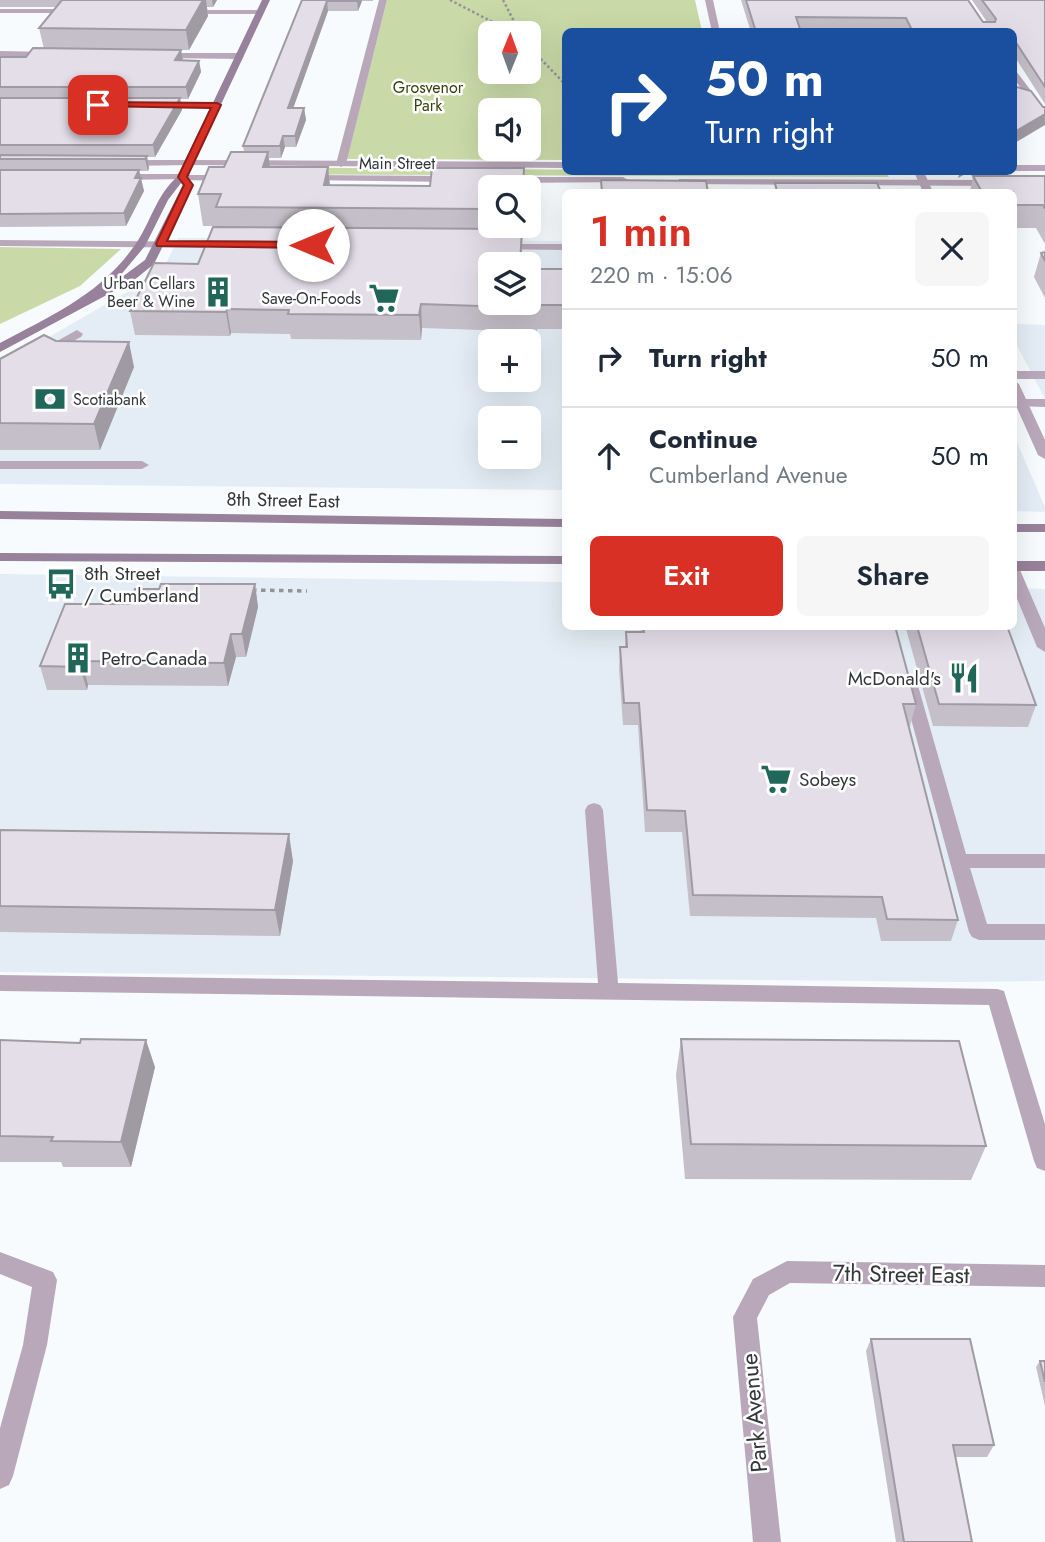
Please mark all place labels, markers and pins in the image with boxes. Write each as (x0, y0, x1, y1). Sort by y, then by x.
pin (68, 75, 128, 135)
place label: Urban Cellars Beer & Wine (103, 272, 195, 313)
building icon: Urban Cellars Beer & Wine (201, 275, 235, 309)
supermarket icon: Save-On-Foods (367, 281, 401, 315)
place label: Save-On-Foods (261, 287, 361, 310)
bank icon: Scotiabank (33, 382, 67, 416)
place label: Scotiabank (73, 388, 147, 411)
place label: 8th Street / Cumberland (84, 560, 199, 609)
bus stop icon: 8th Street / Cumberland (44, 567, 78, 601)
building icon: Petro-Canada (61, 641, 95, 675)
place label: Petro-Canada (101, 645, 207, 672)
restaurant icon: McDonald's (947, 661, 981, 695)
place label: McDonald's (848, 665, 941, 692)
supermarket icon: Sobeys (759, 762, 793, 796)
place label: Sobeys (799, 766, 856, 793)

